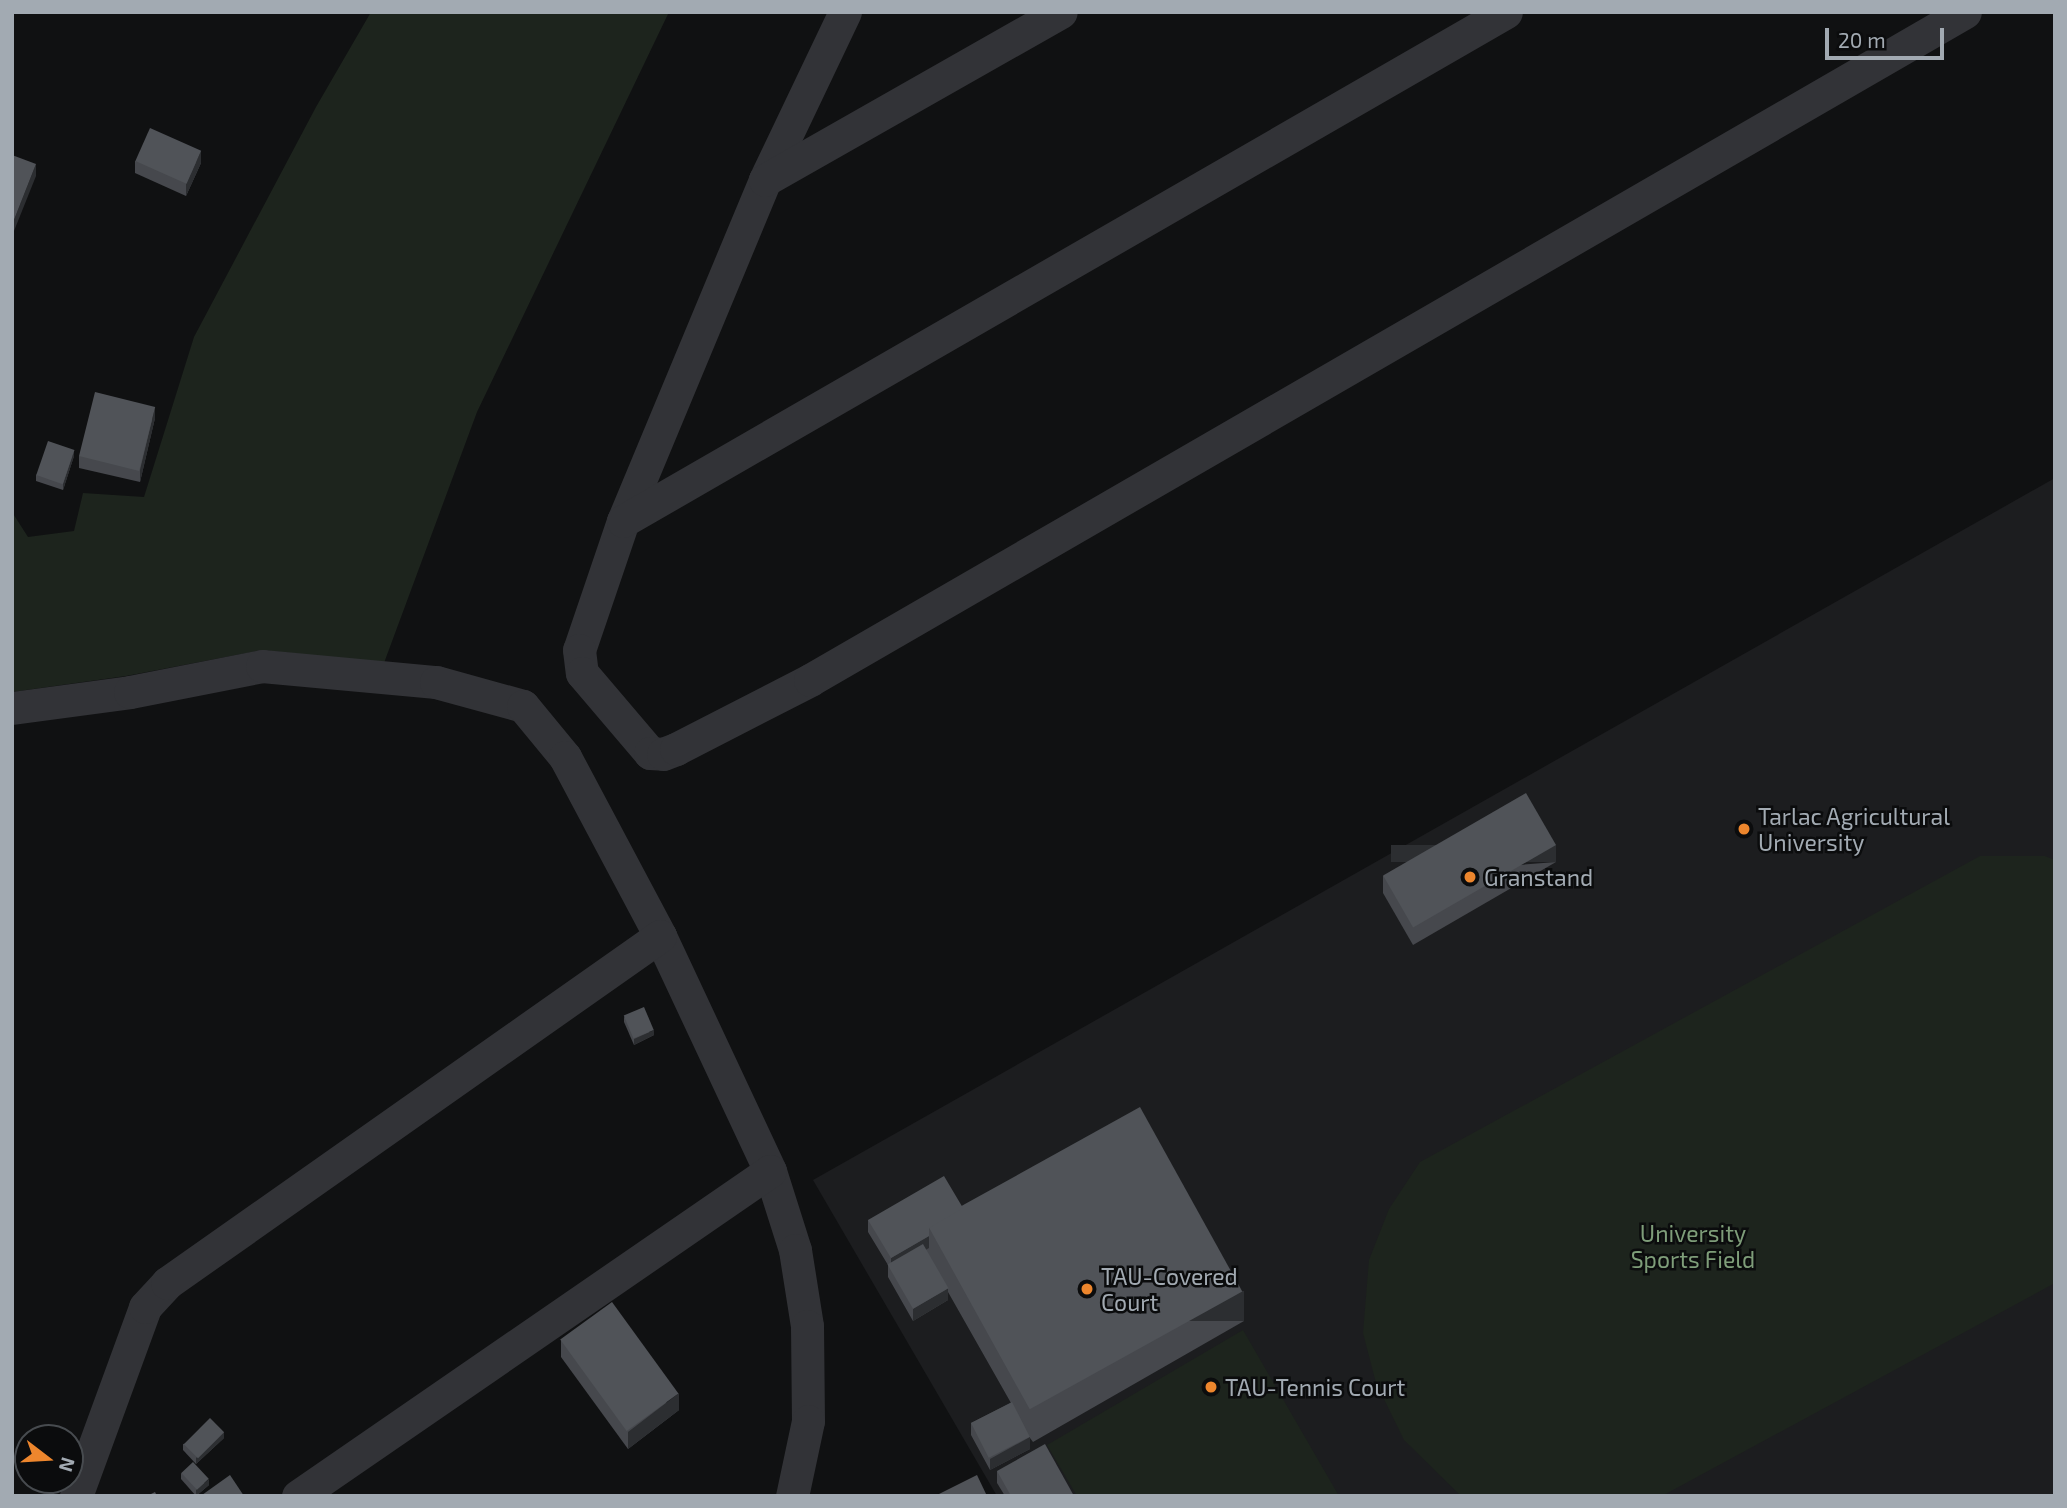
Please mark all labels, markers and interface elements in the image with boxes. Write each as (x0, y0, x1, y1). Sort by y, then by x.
scale bar (1829, 14, 1948, 58)
text: 20 m (1838, 27, 1886, 52)
place label: Tarlac Agricultural University (1758, 802, 1951, 856)
marker: Tarlac Agricultural University (1736, 821, 1752, 837)
place label: Granstand (1484, 863, 1593, 891)
marker: Granstand (1462, 869, 1478, 885)
park label: University Sports Field (1631, 1219, 1755, 1273)
place label: TAU-Covered Court (1101, 1262, 1238, 1316)
marker: TAU-Covered Court (1079, 1281, 1095, 1297)
place label: TAU-Tennis Court (1225, 1373, 1405, 1401)
marker: TAU-Tennis Court (1203, 1379, 1219, 1395)
north arrow (14, 1424, 84, 1494)
text: N (55, 1455, 81, 1475)

